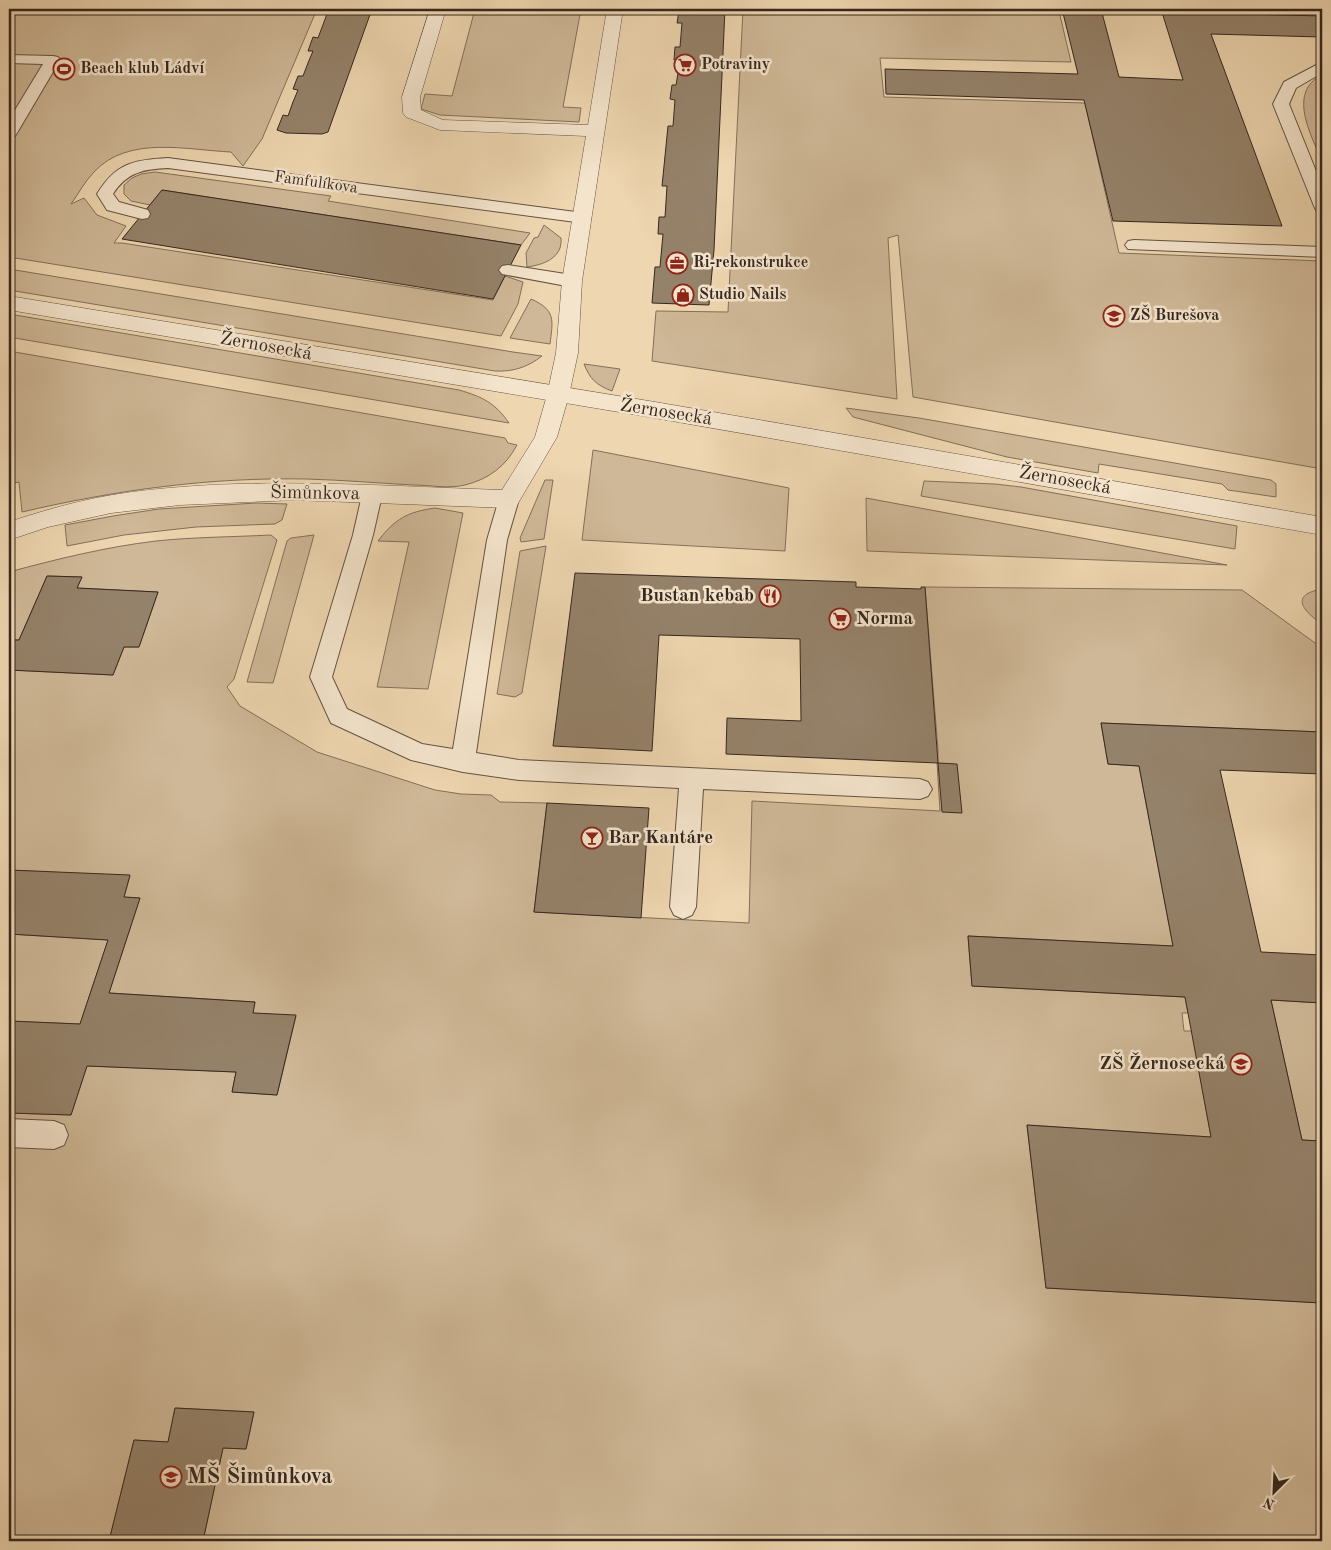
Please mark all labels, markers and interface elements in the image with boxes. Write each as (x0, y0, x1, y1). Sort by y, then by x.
supermarket icon: Potraviny (673, 53, 697, 77)
sports icon: Beach klub Ládví (52, 57, 76, 81)
place label: Potraviny (701, 57, 770, 73)
place label: Beach klub Ládví (80, 61, 205, 77)
street label: Famfulíkova (273, 169, 359, 197)
office icon: Ri-rekonstrukce (665, 251, 689, 275)
place label: Ri-rekonstrukce (693, 255, 808, 271)
shop icon: Studio Nails (671, 283, 695, 307)
place label: Studio Nails (699, 287, 786, 303)
school or university icon: ZŠ Burešova (1102, 304, 1126, 328)
place label: ZŠ Burešova (1130, 304, 1219, 324)
street label: Žernosecká (218, 326, 315, 365)
street label: Žernosecká (619, 392, 715, 430)
street label: Žernosecká (1017, 460, 1114, 499)
street label: Šimůnkova (270, 479, 361, 504)
restaurant icon: Bustan kebab (758, 584, 782, 608)
place label: Bustan kebab (640, 587, 754, 606)
supermarket icon: Norma (828, 607, 852, 631)
place label: Norma (856, 610, 914, 629)
bar icon: Bar Kantáre (580, 826, 604, 850)
place label: Bar Kantáre (608, 829, 713, 848)
place label: ZŠ Žernosecká (1099, 1051, 1225, 1074)
school or university icon: ZŠ Žernosecká (1229, 1052, 1253, 1076)
place label: MŠ Šimůnkova (187, 1461, 332, 1488)
school or university icon: MŠ Šimůnkova (159, 1465, 183, 1489)
north arrow (1248, 1468, 1298, 1518)
text: N (1261, 1494, 1277, 1512)

